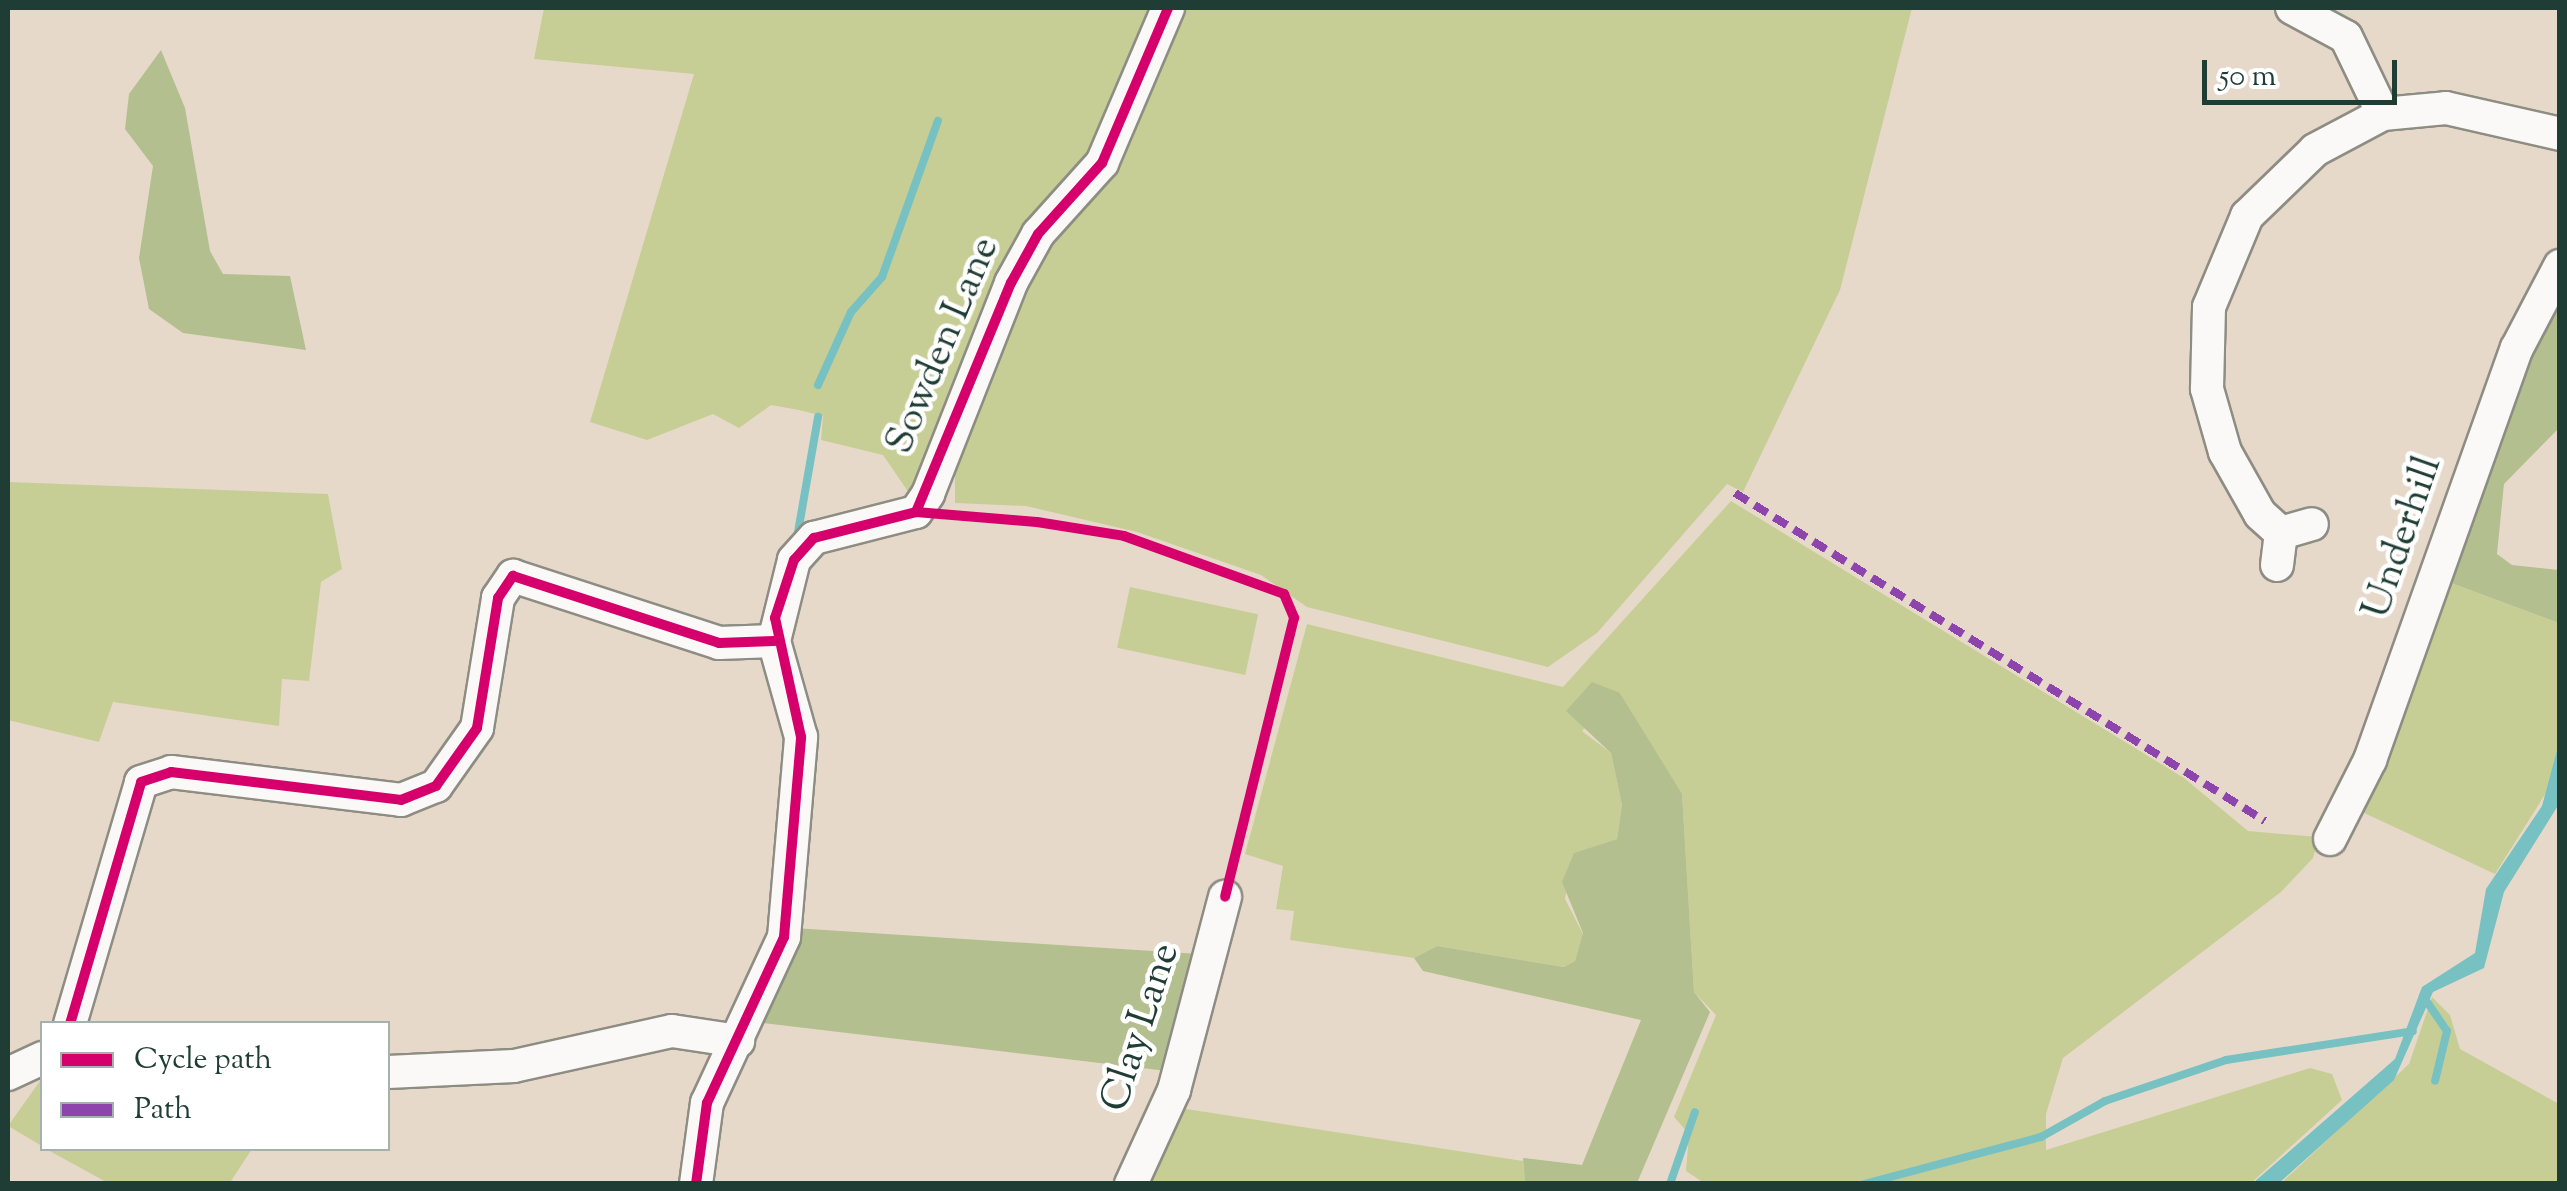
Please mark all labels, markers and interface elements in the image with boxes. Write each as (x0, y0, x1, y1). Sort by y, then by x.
scale bar (2207, 40, 2402, 102)
text: 50 m (2219, 56, 2276, 99)
street label: Sowden Lane (877, 230, 1011, 462)
street label: Underhill (2354, 450, 2454, 626)
street label: Clay Lane (1092, 938, 1192, 1118)
legend (40, 1021, 390, 1151)
text: Cycle path (134, 1039, 272, 1082)
text: Path (134, 1089, 192, 1132)

